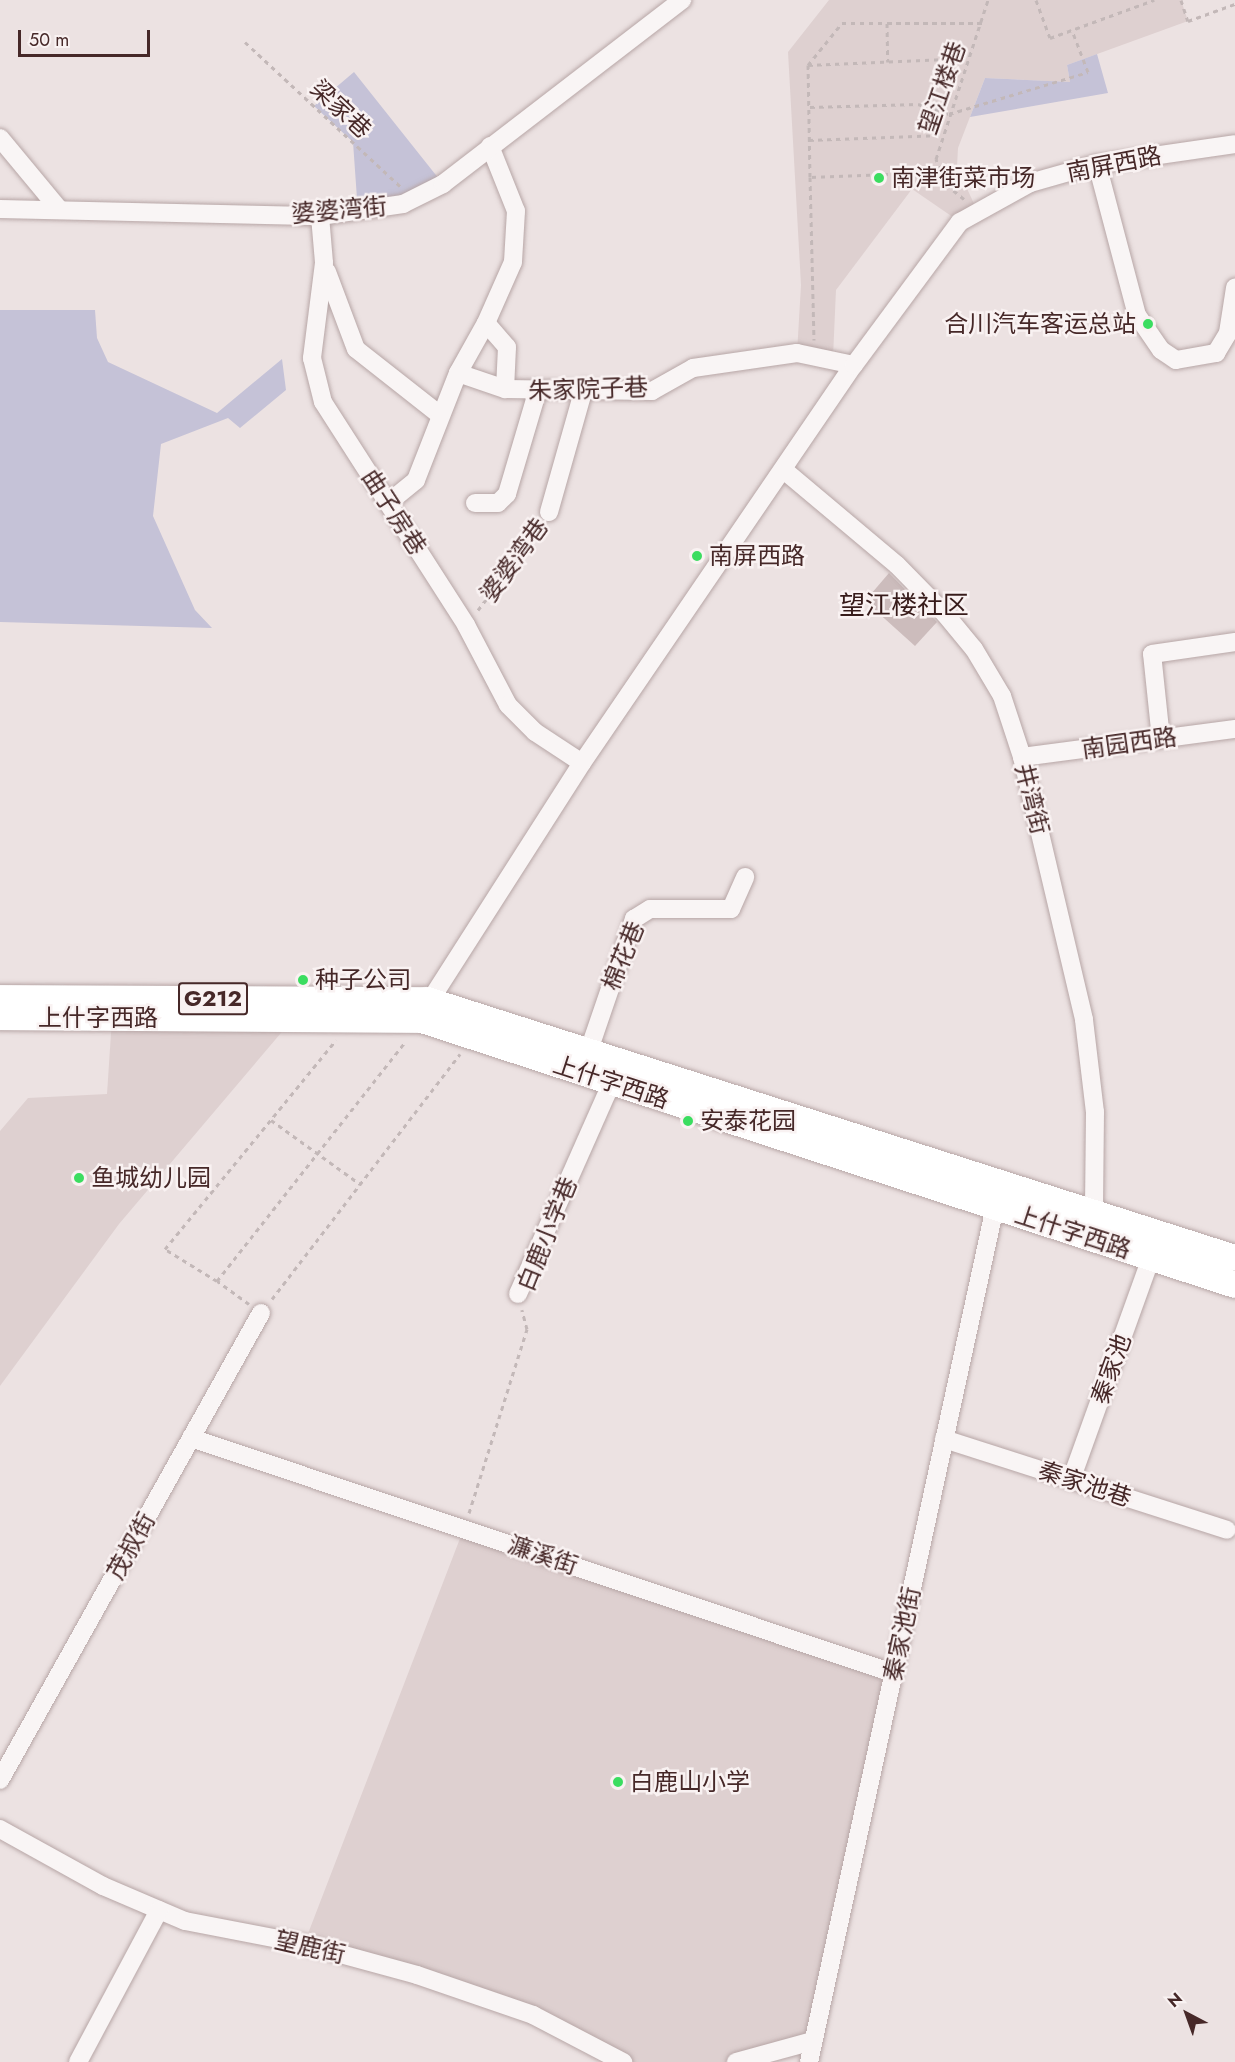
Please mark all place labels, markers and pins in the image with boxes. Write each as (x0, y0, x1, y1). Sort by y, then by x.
place label: 南津街菜市场 (891, 164, 1035, 192)
marker: 南津街菜市场 (872, 171, 886, 185)
place label: 合川汽车客运总站 (944, 310, 1136, 338)
marker: 合川汽车客运总站 (1141, 317, 1155, 331)
place label: 南屏西路 (709, 542, 805, 570)
marker: 南屏西路 (690, 549, 704, 563)
place label: 种子公司 (315, 966, 411, 994)
marker: 种子公司 (296, 973, 310, 987)
place label: 安泰花园 (700, 1107, 796, 1135)
marker: 安泰花园 (681, 1114, 695, 1128)
place label: 鱼城幼儿园 (91, 1164, 211, 1192)
marker: 鱼城幼儿园 (72, 1171, 86, 1185)
place label: 白鹿山小学 (630, 1768, 750, 1796)
marker: 白鹿山小学 (611, 1775, 625, 1789)

